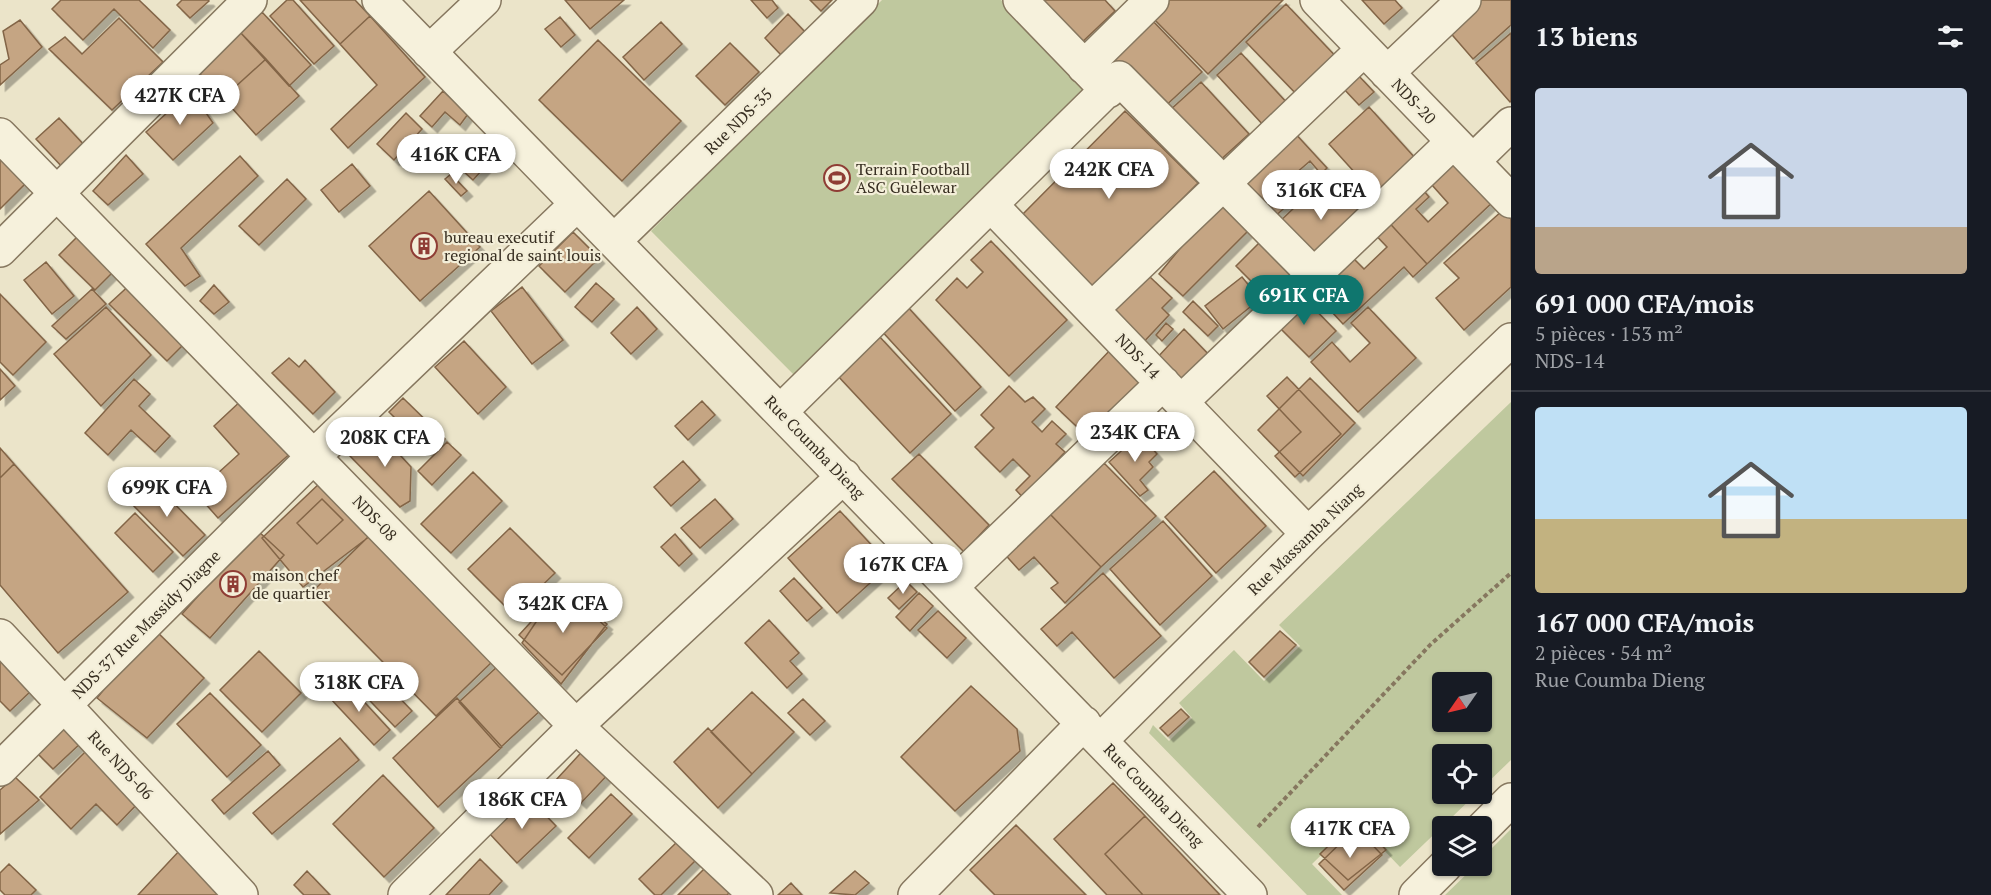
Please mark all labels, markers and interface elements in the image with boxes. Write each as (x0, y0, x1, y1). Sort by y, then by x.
text: 13 biens (1535, 19, 1638, 53)
icon: filters (1934, 20, 1967, 53)
street label: NDS-20 (1387, 73, 1441, 129)
pin: 427K CFA (118, 75, 242, 126)
text: 427K CFA (135, 81, 225, 108)
street label: Rue NDS-35 (699, 83, 777, 159)
icon: home (1697, 127, 1805, 235)
pin: 416K CFA (394, 134, 518, 185)
text: 416K CFA (411, 140, 501, 167)
pin: 242K CFA (1047, 149, 1171, 200)
text: 242K CFA (1064, 155, 1154, 182)
place label: Terrain Football ASC Guėlewar (856, 158, 970, 198)
sports icon: Terrain Football ASC Guėlewar (822, 163, 852, 193)
pin: 316K CFA (1259, 170, 1383, 221)
text: 316K CFA (1276, 176, 1366, 203)
place label: bureau executif regional de saint louis (444, 226, 601, 266)
building icon: bureau executif regional de saint louis (409, 231, 439, 261)
pin: 691K CFA (1242, 275, 1366, 326)
text: 691K CFA (1259, 281, 1349, 308)
text: 691 000 CFA/mois (1535, 286, 1754, 320)
text: 5 pièces · 153 m² (1535, 320, 1683, 347)
street label: NDS-14 (1111, 328, 1166, 384)
text: NDS-14 (1535, 347, 1604, 374)
street label: Rue Coumba Dieng (760, 390, 871, 504)
pin: 234K CFA (1073, 412, 1197, 463)
pin: 208K CFA (323, 417, 447, 468)
text: 234K CFA (1090, 418, 1180, 445)
text: 208K CFA (340, 423, 430, 450)
icon: home (1697, 446, 1805, 554)
pin: 699K CFA (105, 467, 229, 518)
text: 699K CFA (122, 473, 212, 500)
street label: Rue Massamba Niang (1243, 478, 1368, 600)
street label: NDS-08 (348, 490, 402, 546)
pin: 167K CFA (841, 544, 965, 595)
street label: NDS-37 Rue Massidy Diagne (67, 545, 225, 703)
text: 167K CFA (858, 550, 948, 577)
place label: maison chef de quartier (252, 564, 340, 604)
building icon: maison chef de quartier (218, 569, 248, 599)
pin: 342K CFA (501, 583, 625, 634)
text: 342K CFA (518, 589, 608, 616)
text: 167 000 CFA/mois (1535, 605, 1754, 639)
text: 2 pièces · 54 m² (1535, 639, 1672, 666)
pin: 318K CFA (297, 662, 421, 713)
text: Rue Coumba Dieng (1535, 666, 1705, 693)
text: 318K CFA (314, 668, 404, 695)
north arrow (1432, 672, 1492, 732)
map controls (1432, 672, 1492, 876)
street label: Rue NDS-06 (83, 726, 159, 805)
street label: Rue Coumba Dieng (1099, 738, 1210, 852)
button: locate (1432, 744, 1492, 804)
pin: 186K CFA (460, 779, 584, 830)
text: 186K CFA (477, 785, 567, 812)
pin: 417K CFA (1288, 808, 1412, 859)
text: 417K CFA (1305, 814, 1395, 841)
button: layers (1432, 816, 1492, 876)

